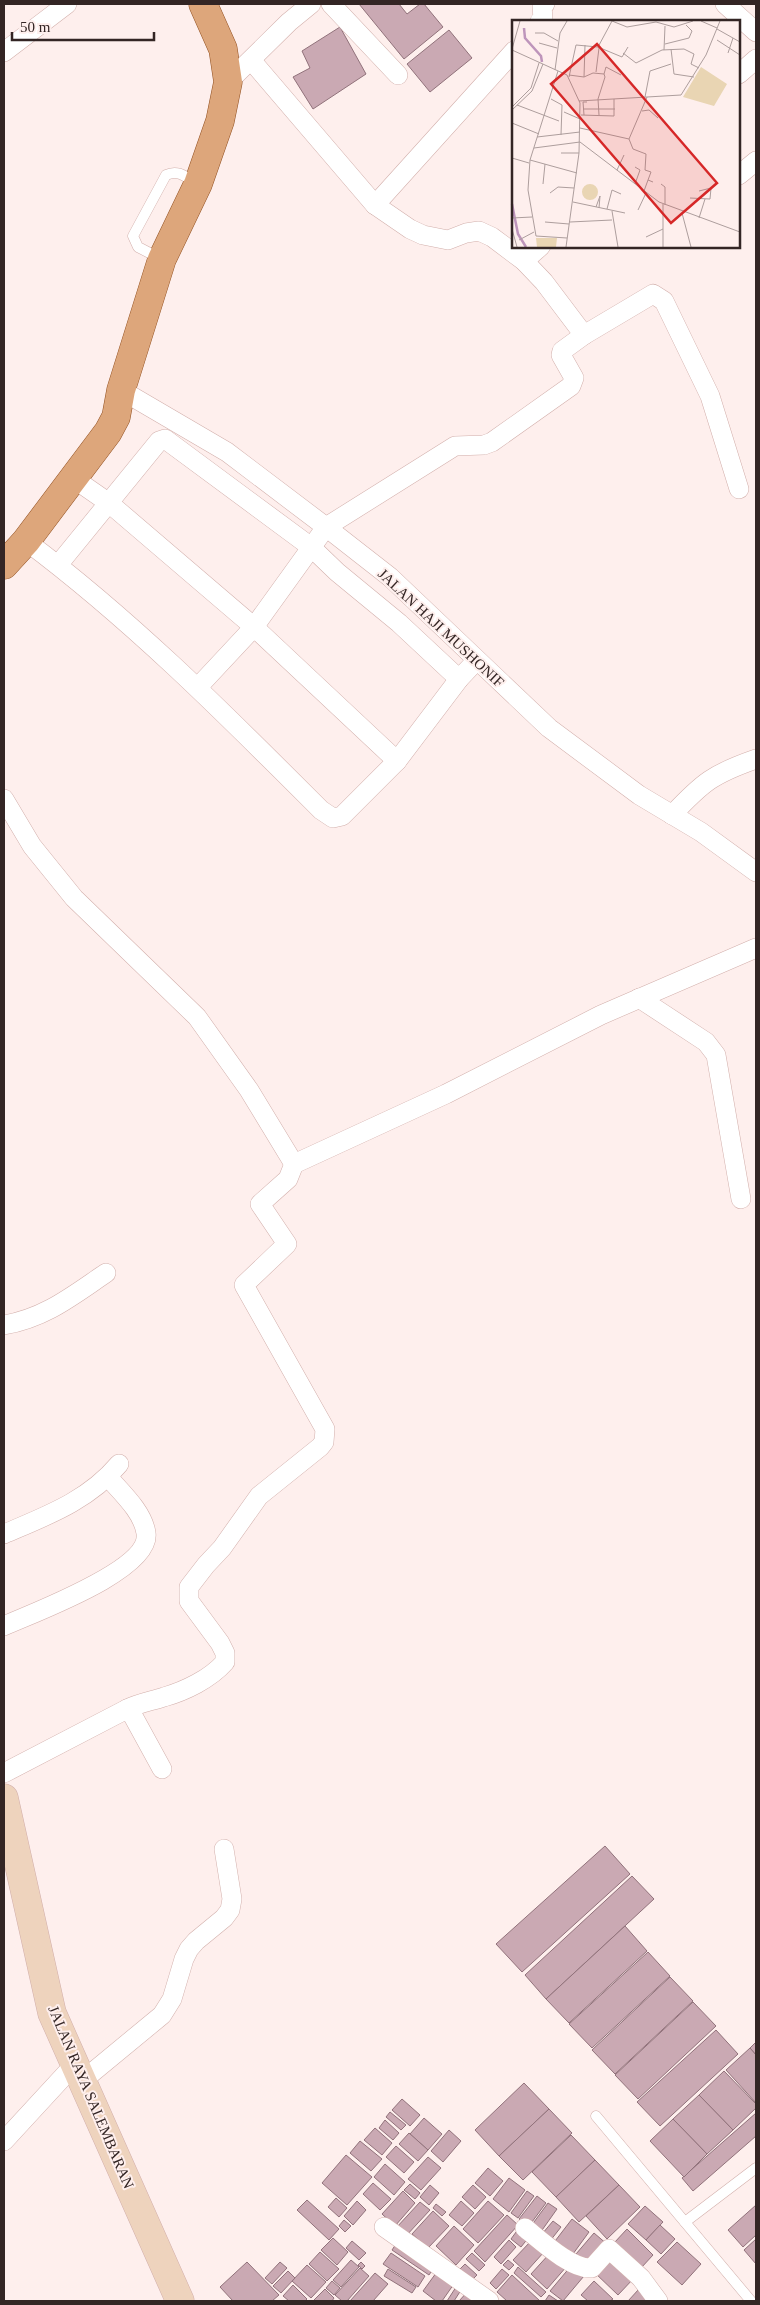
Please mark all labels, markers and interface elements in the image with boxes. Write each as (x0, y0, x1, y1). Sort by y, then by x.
scale bar (12, 10, 155, 42)
text: 50 m (20, 19, 51, 35)
inset map (512, 20, 740, 248)
street label: JALAN HAJI MUSHONIF (375, 566, 507, 690)
street label: JALAN RAYA SALEMBARAN (45, 2003, 137, 2191)

